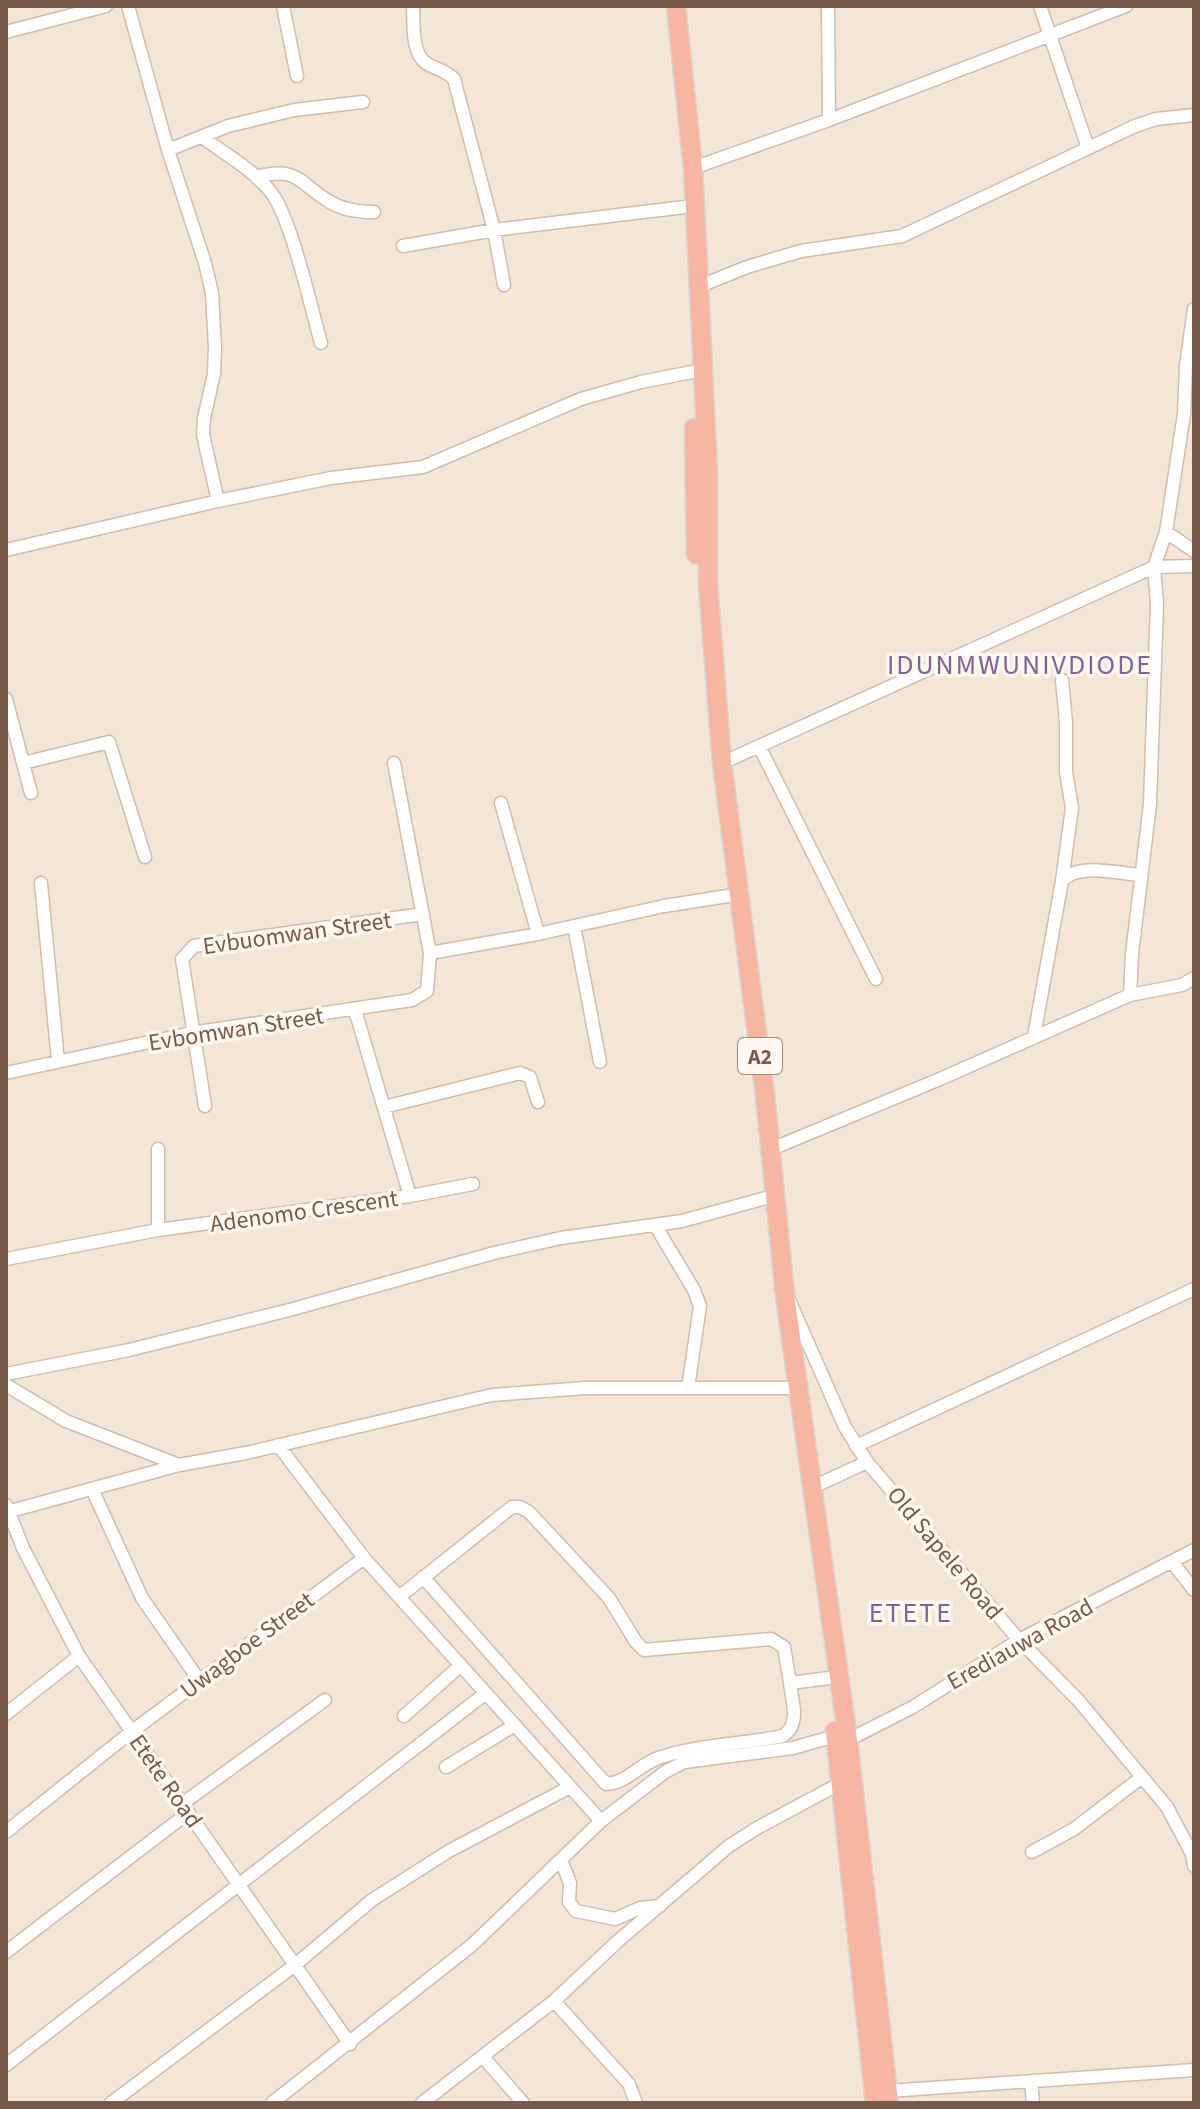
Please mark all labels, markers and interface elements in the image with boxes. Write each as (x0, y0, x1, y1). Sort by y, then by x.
district label: IDUNMWUNIVDIODE (887, 645, 1153, 685)
street label: Evbuomwan Street (201, 903, 394, 964)
street label: Evbomwan Street (146, 998, 326, 1061)
road number: A2 (738, 1038, 782, 1074)
street label: Adenomo Crescent (208, 1181, 400, 1242)
street label: Old Sapele Road (878, 1479, 1011, 1628)
street label: Uwagboe Street (173, 1583, 322, 1707)
street label: Erediauwa Road (941, 1590, 1100, 1699)
district label: ETETE (869, 1593, 953, 1633)
street label: Etete Road (120, 1727, 211, 1835)

